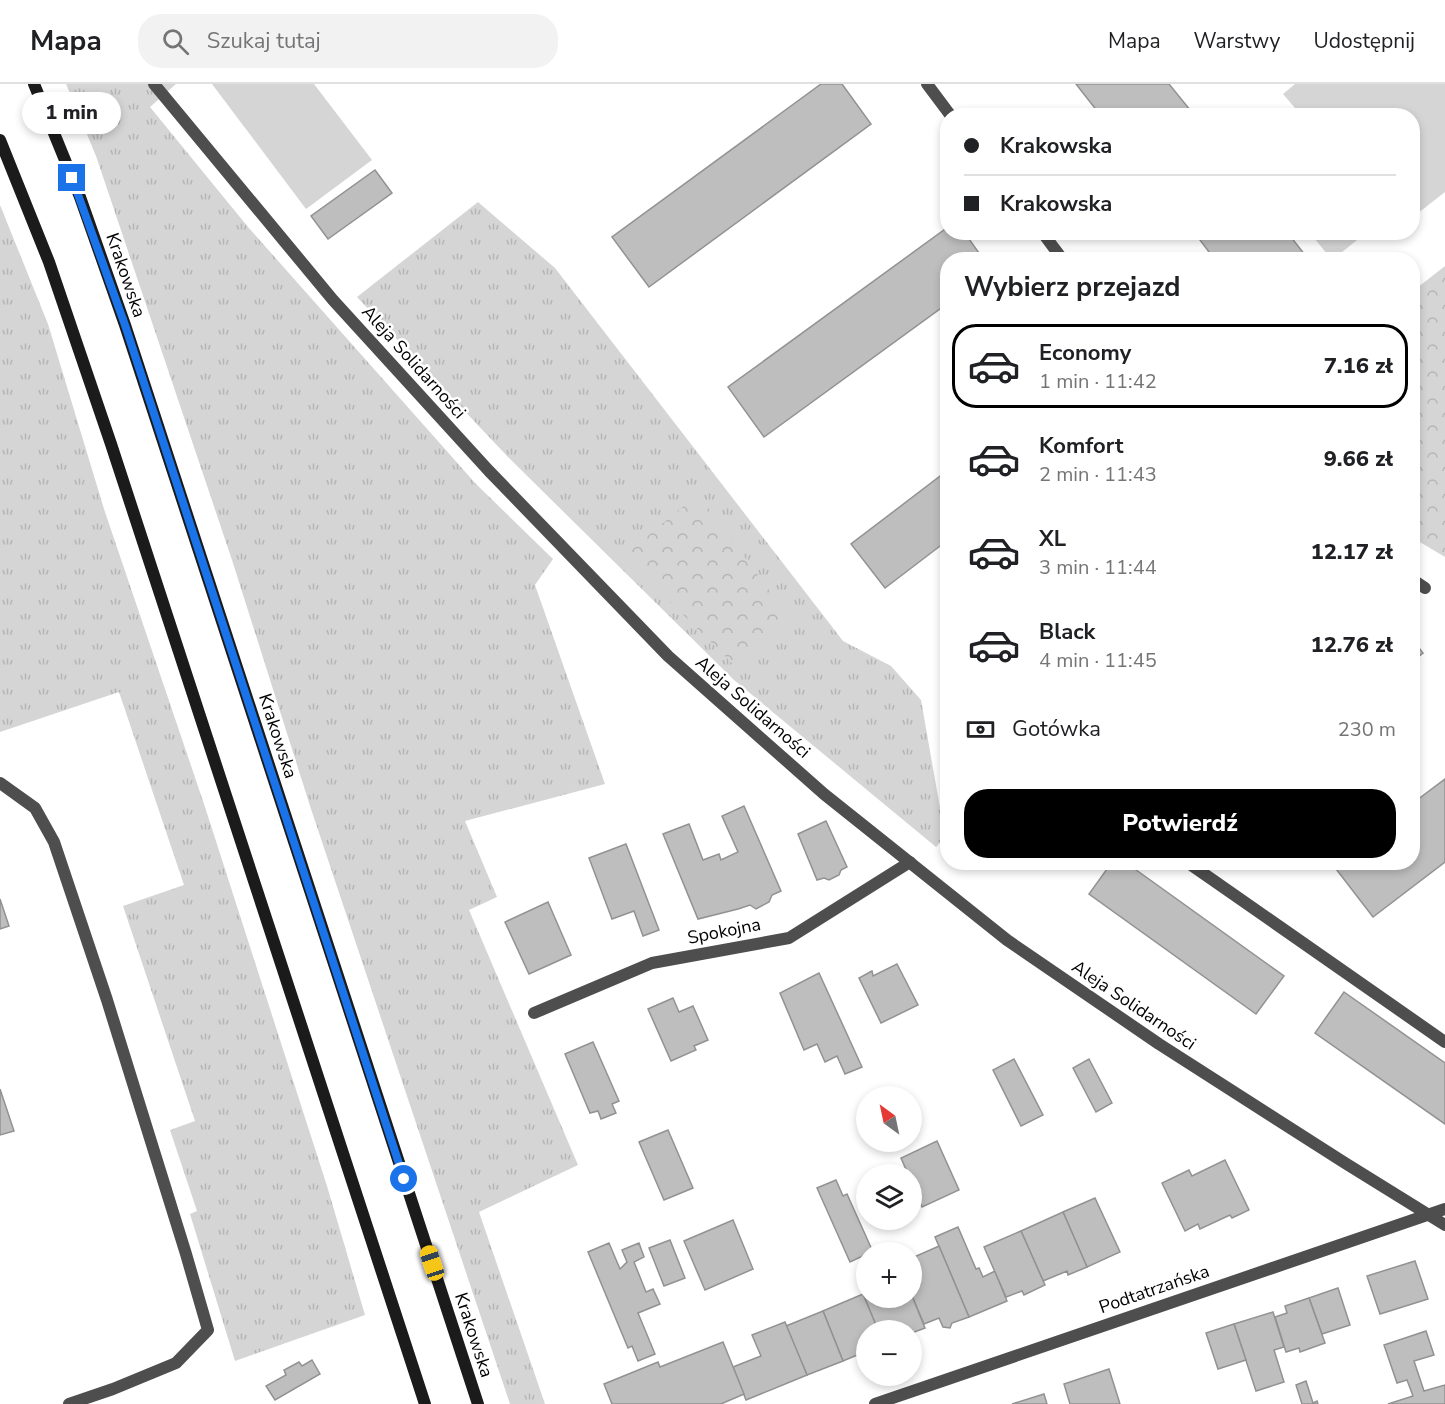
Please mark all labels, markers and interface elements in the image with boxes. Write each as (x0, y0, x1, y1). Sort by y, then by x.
search box (138, 14, 558, 68)
text: Mapa (30, 22, 102, 60)
icon: search (159, 25, 192, 58)
text: Szukaj tutaj (207, 26, 321, 56)
text: Mapa (1108, 27, 1161, 55)
text: Warstwy (1194, 27, 1280, 55)
text: Udostępnij (1313, 27, 1415, 55)
callout: 1 min (22, 91, 122, 133)
text: 1 min (45, 99, 98, 126)
text: Krakowska (1000, 131, 1112, 161)
route end (58, 164, 85, 191)
text: Krakowska (1000, 189, 1112, 219)
street label: Krakowska (100, 230, 152, 320)
text: Wybierz przejazd (964, 269, 1181, 306)
street label: Aleja Solidarności (357, 300, 471, 424)
text: Economy (1039, 338, 1131, 368)
icon: car (967, 339, 1021, 393)
text: 7.16 zł (1324, 351, 1393, 381)
text: 1 min · 11:42 (1039, 368, 1157, 395)
text: Komfort (1039, 431, 1123, 461)
icon: car (967, 432, 1021, 486)
text: 9.66 zł (1324, 444, 1393, 474)
text: 2 min · 11:43 (1039, 461, 1157, 488)
text: XL (1039, 524, 1066, 554)
icon: car (967, 525, 1021, 579)
text: 12.17 zł (1310, 537, 1393, 567)
text: 3 min · 11:44 (1039, 554, 1157, 581)
text: Black (1039, 617, 1095, 647)
icon: car (967, 618, 1021, 672)
text: 12.76 zł (1310, 630, 1393, 660)
text: 4 min · 11:45 (1039, 647, 1157, 674)
street label: Aleja Solidarności (690, 650, 816, 764)
street label: Krakowska (253, 691, 303, 781)
icon: cash (964, 713, 997, 746)
text: Gotówka (1012, 714, 1101, 744)
text: 230 m (1338, 716, 1396, 743)
button: Potwierdź (964, 789, 1396, 858)
street label: Spokojna (685, 912, 763, 950)
street label: Aleja Solidarności (1067, 955, 1201, 1055)
north arrow (856, 1086, 922, 1152)
map controls (856, 1086, 922, 1386)
button: layers (856, 1164, 922, 1230)
route start (390, 1165, 417, 1192)
button: + (856, 1242, 922, 1308)
car (418, 1243, 446, 1283)
street label: Podtatrzańska (1096, 1259, 1212, 1319)
street label: Krakowska (449, 1290, 499, 1380)
button: − (856, 1320, 922, 1386)

